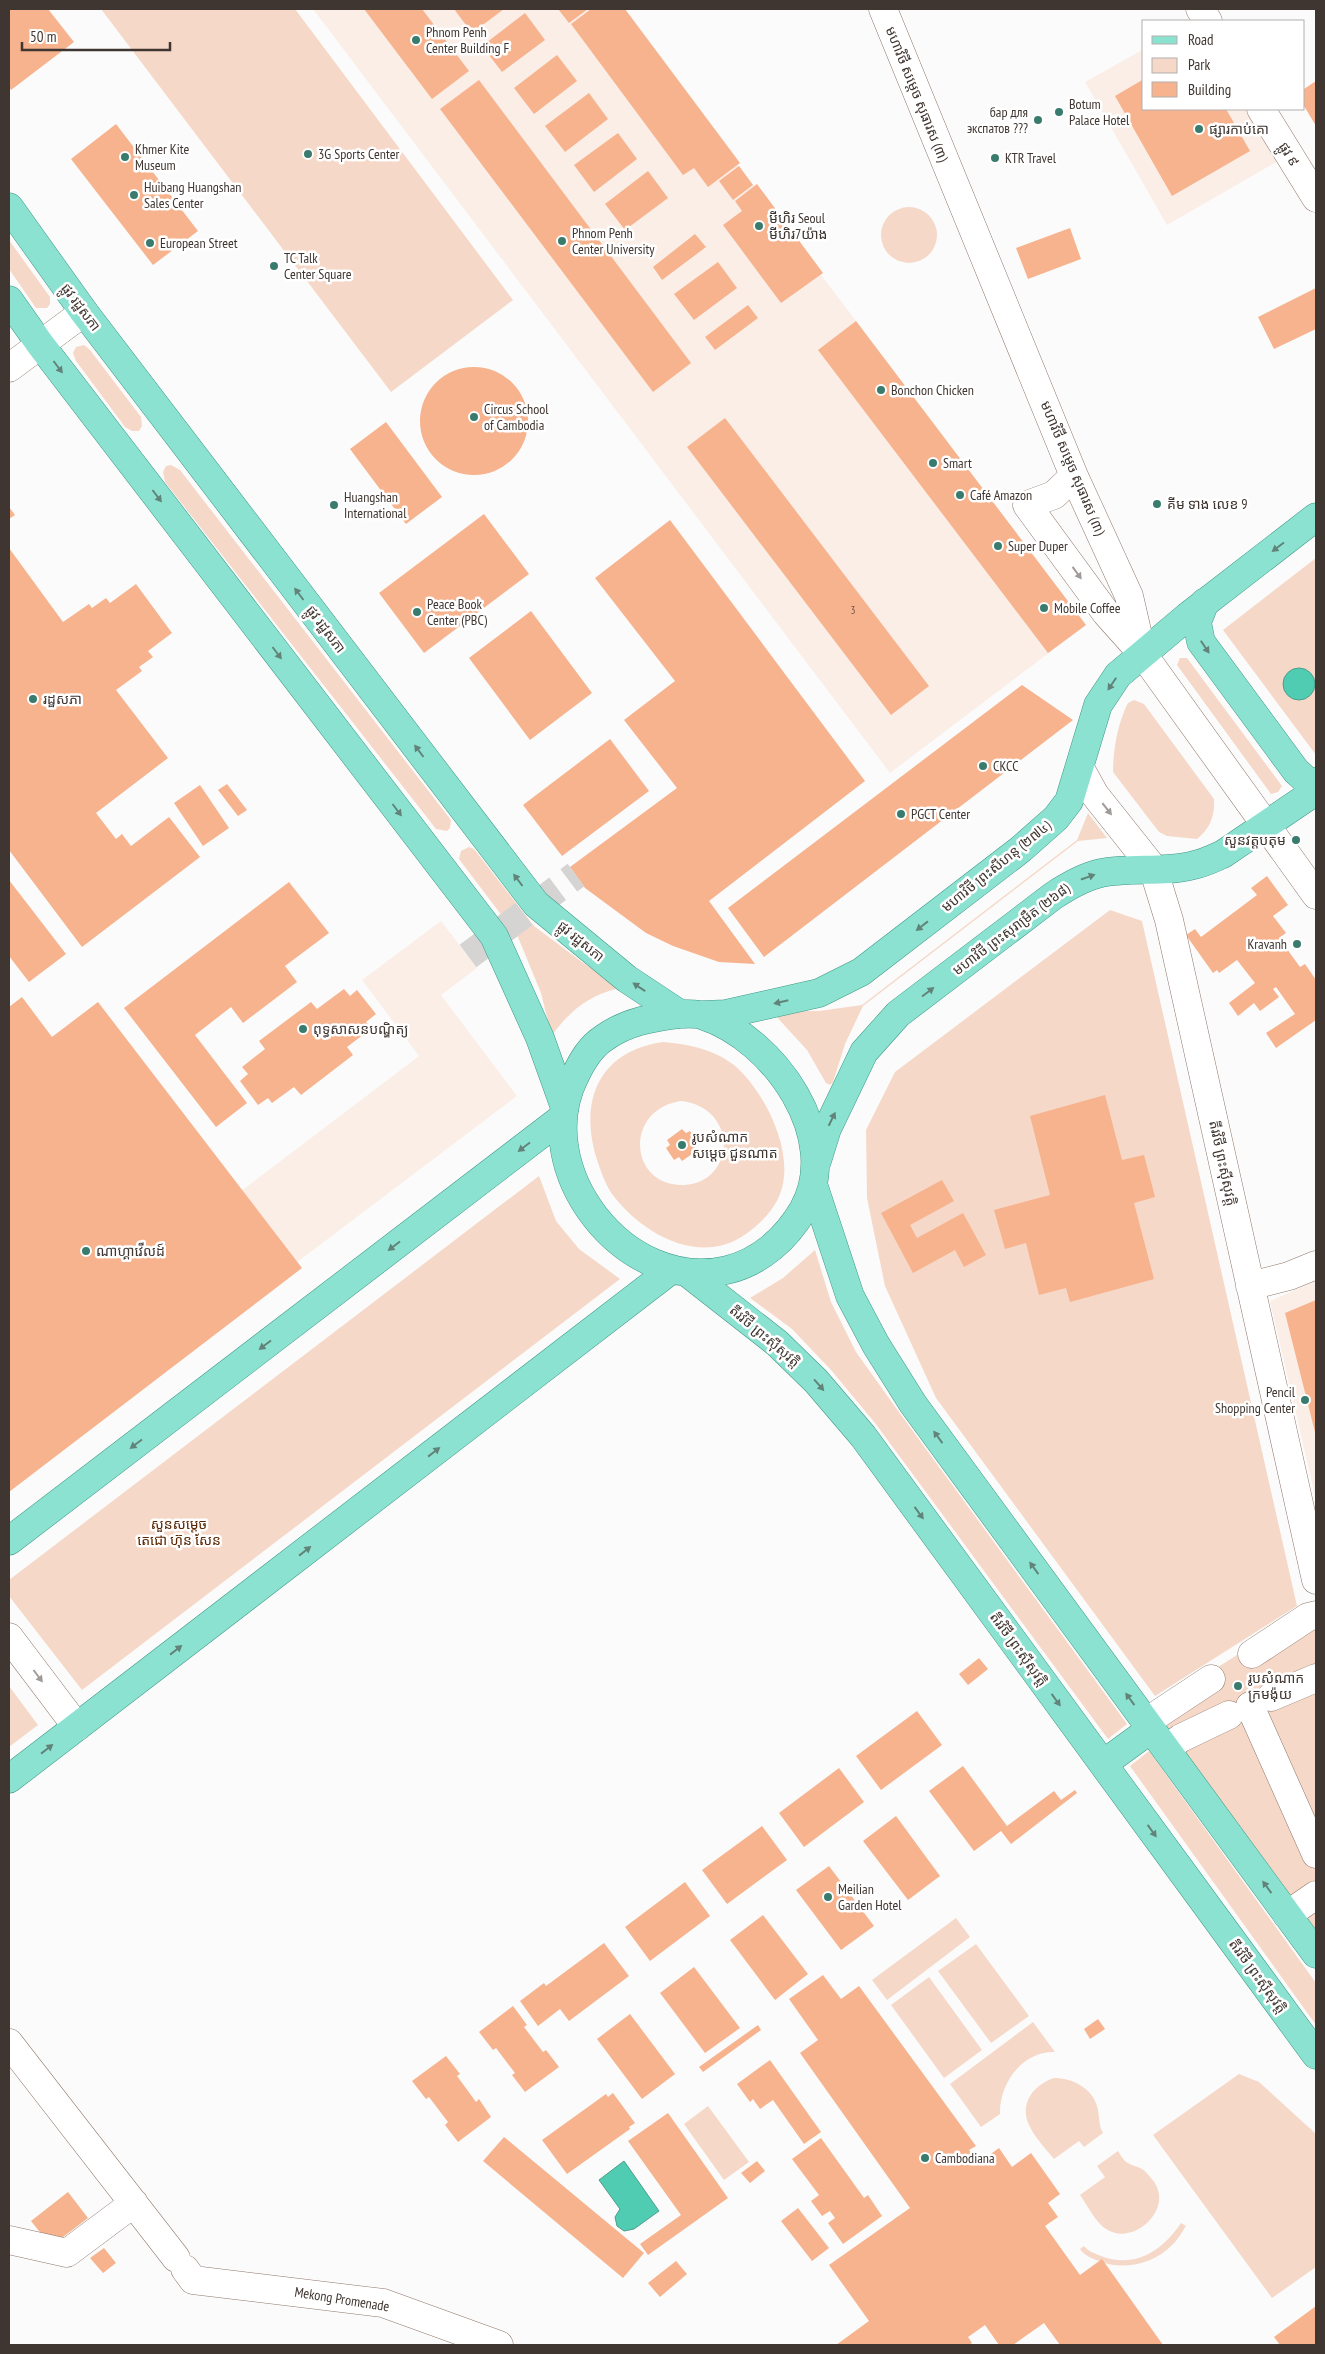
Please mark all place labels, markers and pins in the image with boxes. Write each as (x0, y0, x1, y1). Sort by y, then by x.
place label: Phnom Penh Center Building F (426, 23, 510, 57)
marker: Phnom Penh Center Building F (410, 34, 422, 46)
place label: Botum Palace Hotel (1069, 95, 1130, 129)
place label: бар для экспатов ??? (967, 103, 1028, 137)
marker: Botum Palace Hotel (1053, 106, 1065, 118)
marker: бар для экспатов ??? (1032, 114, 1044, 126)
place label: ផ្សារកាប់គោ (1209, 120, 1269, 138)
marker: ផ្សារកាប់គោ (1193, 123, 1205, 135)
place label: Khmer Kite Museum (135, 140, 189, 174)
place label: 3G Sports Center (318, 145, 399, 163)
marker: 3G Sports Center (302, 148, 314, 160)
place label: KTR Travel (1005, 149, 1057, 167)
marker: Khmer Kite Museum (119, 151, 131, 163)
marker: KTR Travel (989, 152, 1001, 164)
place label: Huibang Huangshan Sales Center (144, 178, 241, 212)
marker: Huibang Huangshan Sales Center (128, 189, 140, 201)
place label: មីហិរ Seoul មីហិរ7យ៉ាង (769, 209, 827, 243)
marker: មីហិរ Seoul មីហិរ7យ៉ាង (753, 220, 765, 232)
place label: Phnom Penh Center University (572, 224, 655, 258)
place label: European Street (160, 234, 238, 252)
marker: Phnom Penh Center University (556, 235, 568, 247)
marker: European Street (144, 237, 156, 249)
place label: TC Talk Center Square (284, 249, 352, 283)
marker: TC Talk Center Square (268, 260, 280, 272)
place label: Bonchon Chicken (891, 381, 974, 399)
marker: Bonchon Chicken (875, 384, 887, 396)
place label: Circus School of Cambodia (484, 400, 549, 434)
marker: Circus School of Cambodia (468, 411, 480, 423)
place label: Smart (943, 454, 972, 472)
marker: Smart (927, 457, 939, 469)
place label: Café Amazon (970, 486, 1032, 504)
place label: Huangshan International (344, 488, 407, 522)
marker: Café Amazon (954, 489, 966, 501)
place label: គីម ទាង លេខ 9 (1167, 495, 1248, 513)
marker: គីម ទាង លេខ 9 (1151, 498, 1163, 510)
marker: Huangshan International (328, 499, 340, 511)
place label: Super Duper (1008, 537, 1068, 555)
marker: Super Duper (992, 540, 1004, 552)
place label: Peace Book Center (PBC) (427, 595, 488, 629)
place label: Mobile Coffee (1054, 599, 1121, 617)
marker: Mobile Coffee (1038, 602, 1050, 614)
marker: Peace Book Center (PBC) (411, 606, 423, 618)
place label: រដ្ឋសភា (43, 690, 82, 708)
marker: រដ្ឋសភា (27, 693, 39, 705)
place label: CKCC (993, 757, 1019, 775)
marker: CKCC (977, 760, 989, 772)
place label: PGCT Center (911, 805, 970, 823)
marker: PGCT Center (895, 808, 907, 820)
place label: សួនវត្តបតុម (1224, 831, 1286, 849)
marker: សួនវត្តបតុម (1290, 834, 1302, 846)
place label: Kravanh (1248, 935, 1287, 953)
marker: Kravanh (1291, 938, 1303, 950)
place label: ពុទ្ធសាសនបណ្ឌិត្យ (313, 1020, 409, 1038)
marker: ពុទ្ធសាសនបណ្ឌិត្យ (297, 1023, 309, 1035)
place label: រូបសំណាក សម្ដេច ជួនណាត (691, 1128, 778, 1162)
marker: រូបសំណាក សម្ដេច ជួនណាត (676, 1139, 688, 1151)
place label: ណាហ្គាវើលដ៍ (96, 1242, 165, 1260)
marker: ណាហ្គាវើលដ៍ (80, 1245, 92, 1257)
place label: Pencil Shopping Center (1215, 1383, 1296, 1417)
marker: Pencil Shopping Center (1299, 1394, 1311, 1406)
place label: រូបសំណាក ក្រមង៉ុយ (1247, 1669, 1304, 1703)
marker: រូបសំណាក ក្រមង៉ុយ (1232, 1680, 1244, 1692)
place label: Meilian Garden Hotel (838, 1880, 902, 1914)
marker: Meilian Garden Hotel (822, 1891, 834, 1903)
place label: Cambodiana (935, 2149, 995, 2167)
marker: Cambodiana (919, 2152, 931, 2164)

